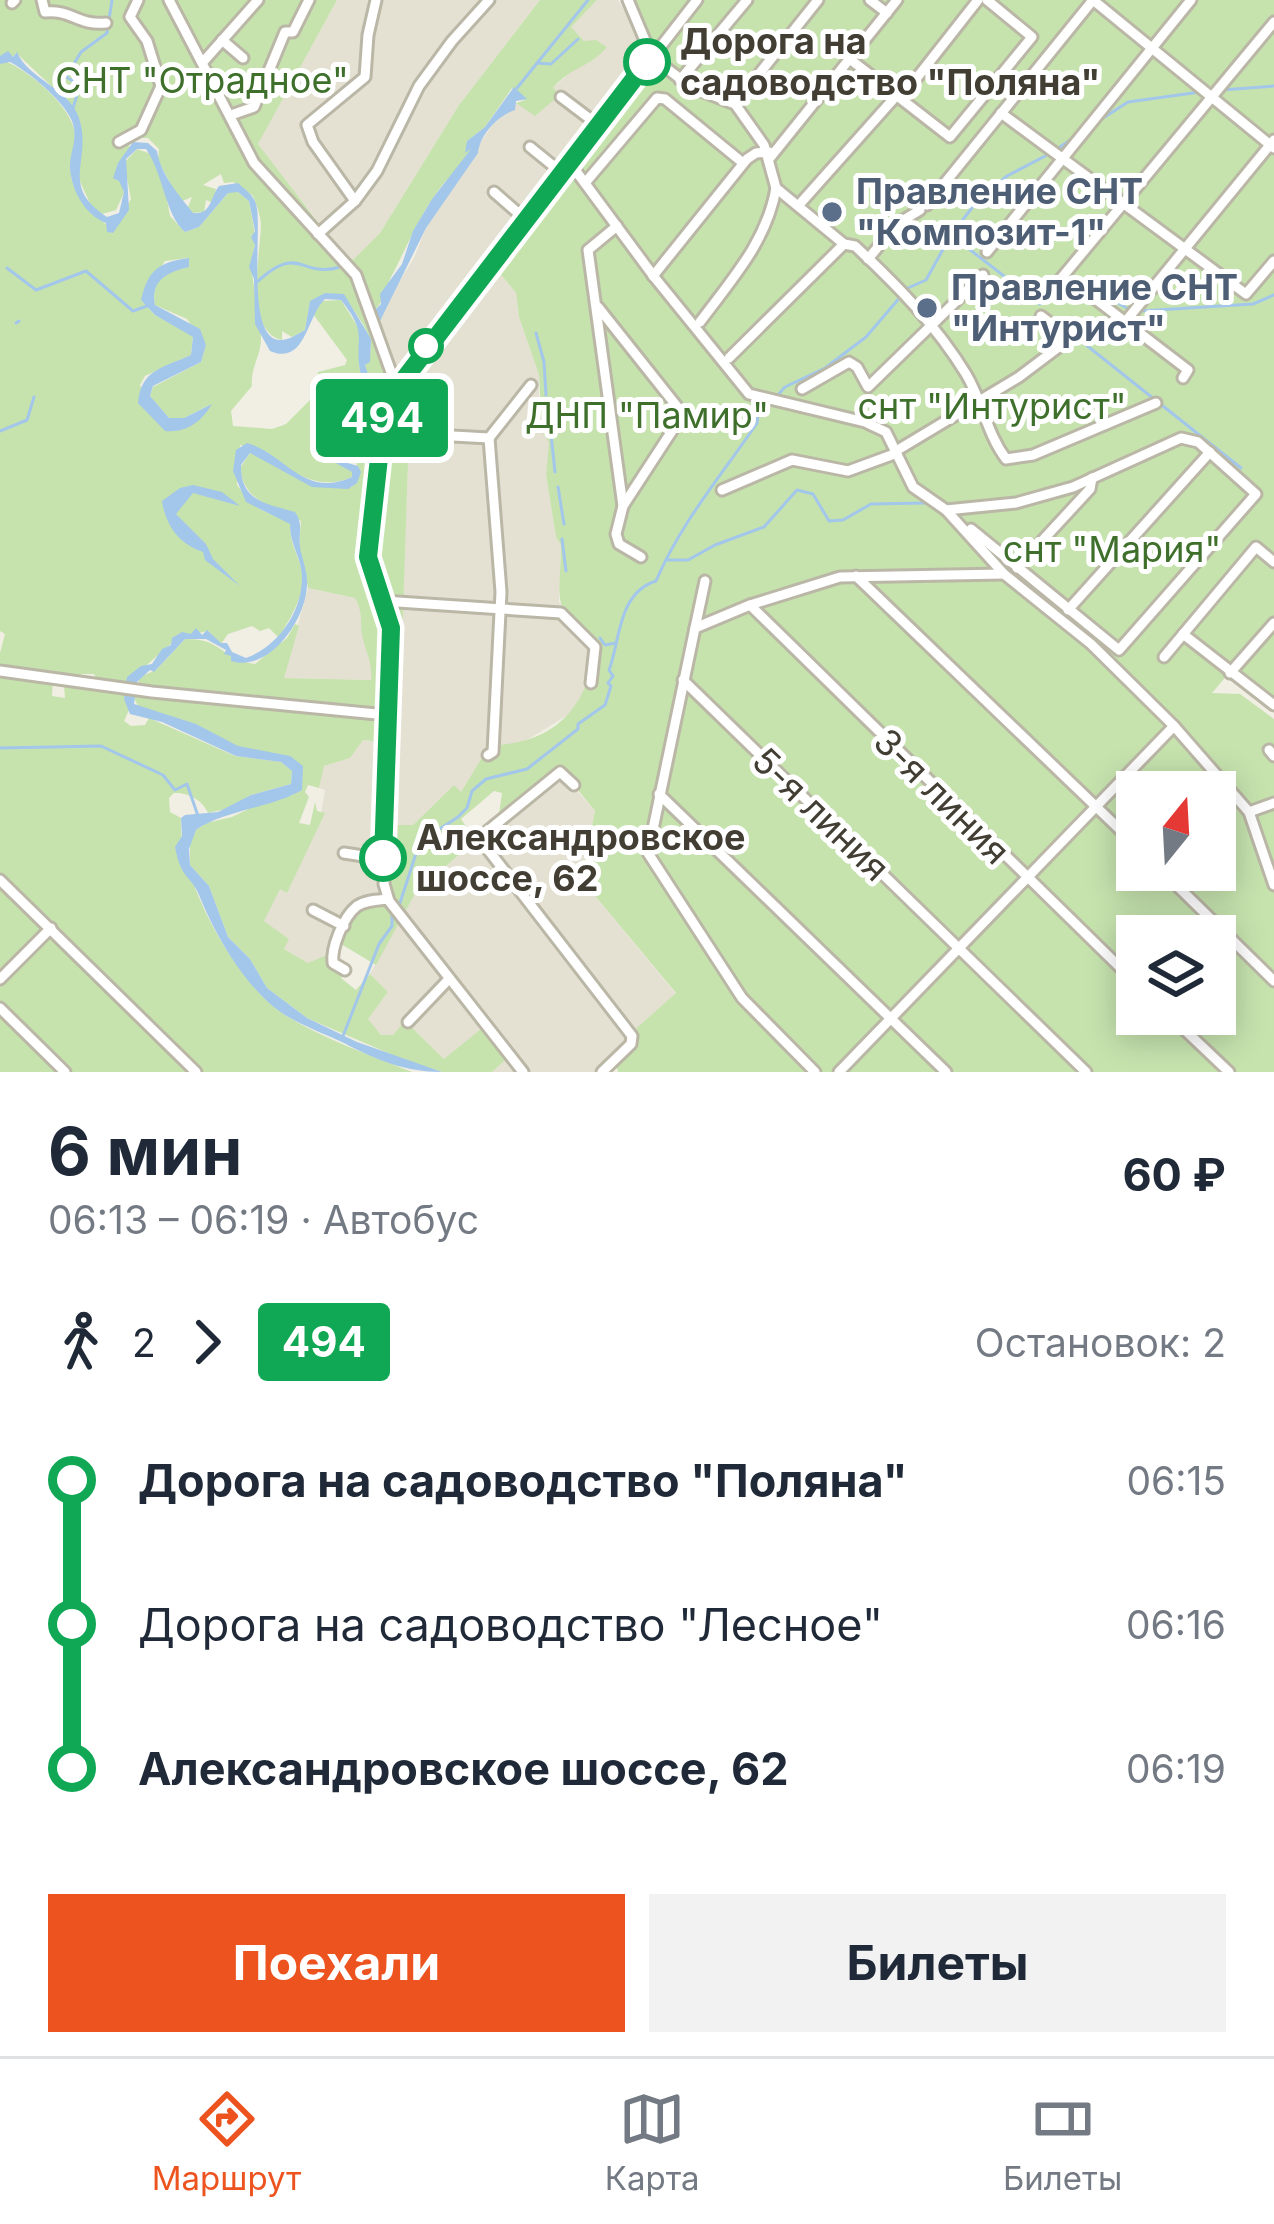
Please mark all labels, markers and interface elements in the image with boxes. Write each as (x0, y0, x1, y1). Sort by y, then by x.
place label: Дорога на садоводство "Поляна" (680, 19, 1100, 104)
marker: Дорога на садоводство "Поляна" (625, 40, 669, 84)
park label: СНТ "Отрадное" (55, 58, 349, 102)
place label: Правление СНТ "Композит-1" (856, 169, 1143, 254)
marker: Правление СНТ "Композит-1" (819, 199, 845, 225)
place label: Правление СНТ "Интурист" (951, 265, 1238, 350)
marker: Правление СНТ "Интурист" (914, 295, 940, 321)
unlabelled marker (410, 330, 442, 362)
line badge: 494 (313, 379, 451, 457)
park label: снт "Интурист" (858, 384, 1126, 428)
text: 494 (340, 392, 424, 443)
park label: ДНП "Памир" (525, 393, 769, 437)
park label: снт "Мария" (1003, 527, 1221, 571)
street label: 3-я линия (865, 719, 1019, 873)
street label: 5-я линия (743, 738, 899, 890)
north arrow (1116, 771, 1236, 891)
map controls (1116, 771, 1236, 1035)
place label: Александровское шоссе, 62 (416, 815, 746, 900)
marker: Александровское шоссе, 62 (361, 836, 405, 880)
button: layers (1116, 915, 1236, 1035)
text: 6 мин (48, 1111, 242, 1191)
text: 60 ₽ (1122, 1147, 1226, 1202)
text: 06:13 – 06:19 · Автобус (48, 1196, 479, 1243)
icon: walk (48, 1309, 114, 1375)
icon: forward (174, 1309, 240, 1375)
text: 494 (282, 1316, 366, 1367)
text: 2 (132, 1319, 156, 1366)
text: Остановок: 2 (975, 1319, 1226, 1366)
text: Дорога на садоводство "Поляна" (138, 1453, 907, 1508)
text: 06:15 (1126, 1457, 1226, 1504)
text: Дорога на садоводство "Лесное" (138, 1597, 883, 1652)
text: 06:16 (1126, 1601, 1226, 1648)
text: Александровское шоссе, 62 (138, 1741, 789, 1796)
text: 06:19 (1126, 1745, 1226, 1792)
button: Поехали (48, 1894, 625, 2032)
button: Билеты (649, 1894, 1226, 2032)
tab: Маршрут (152, 2086, 301, 2198)
tab: Карта (605, 2086, 700, 2198)
tab: Билеты (1003, 2086, 1122, 2198)

